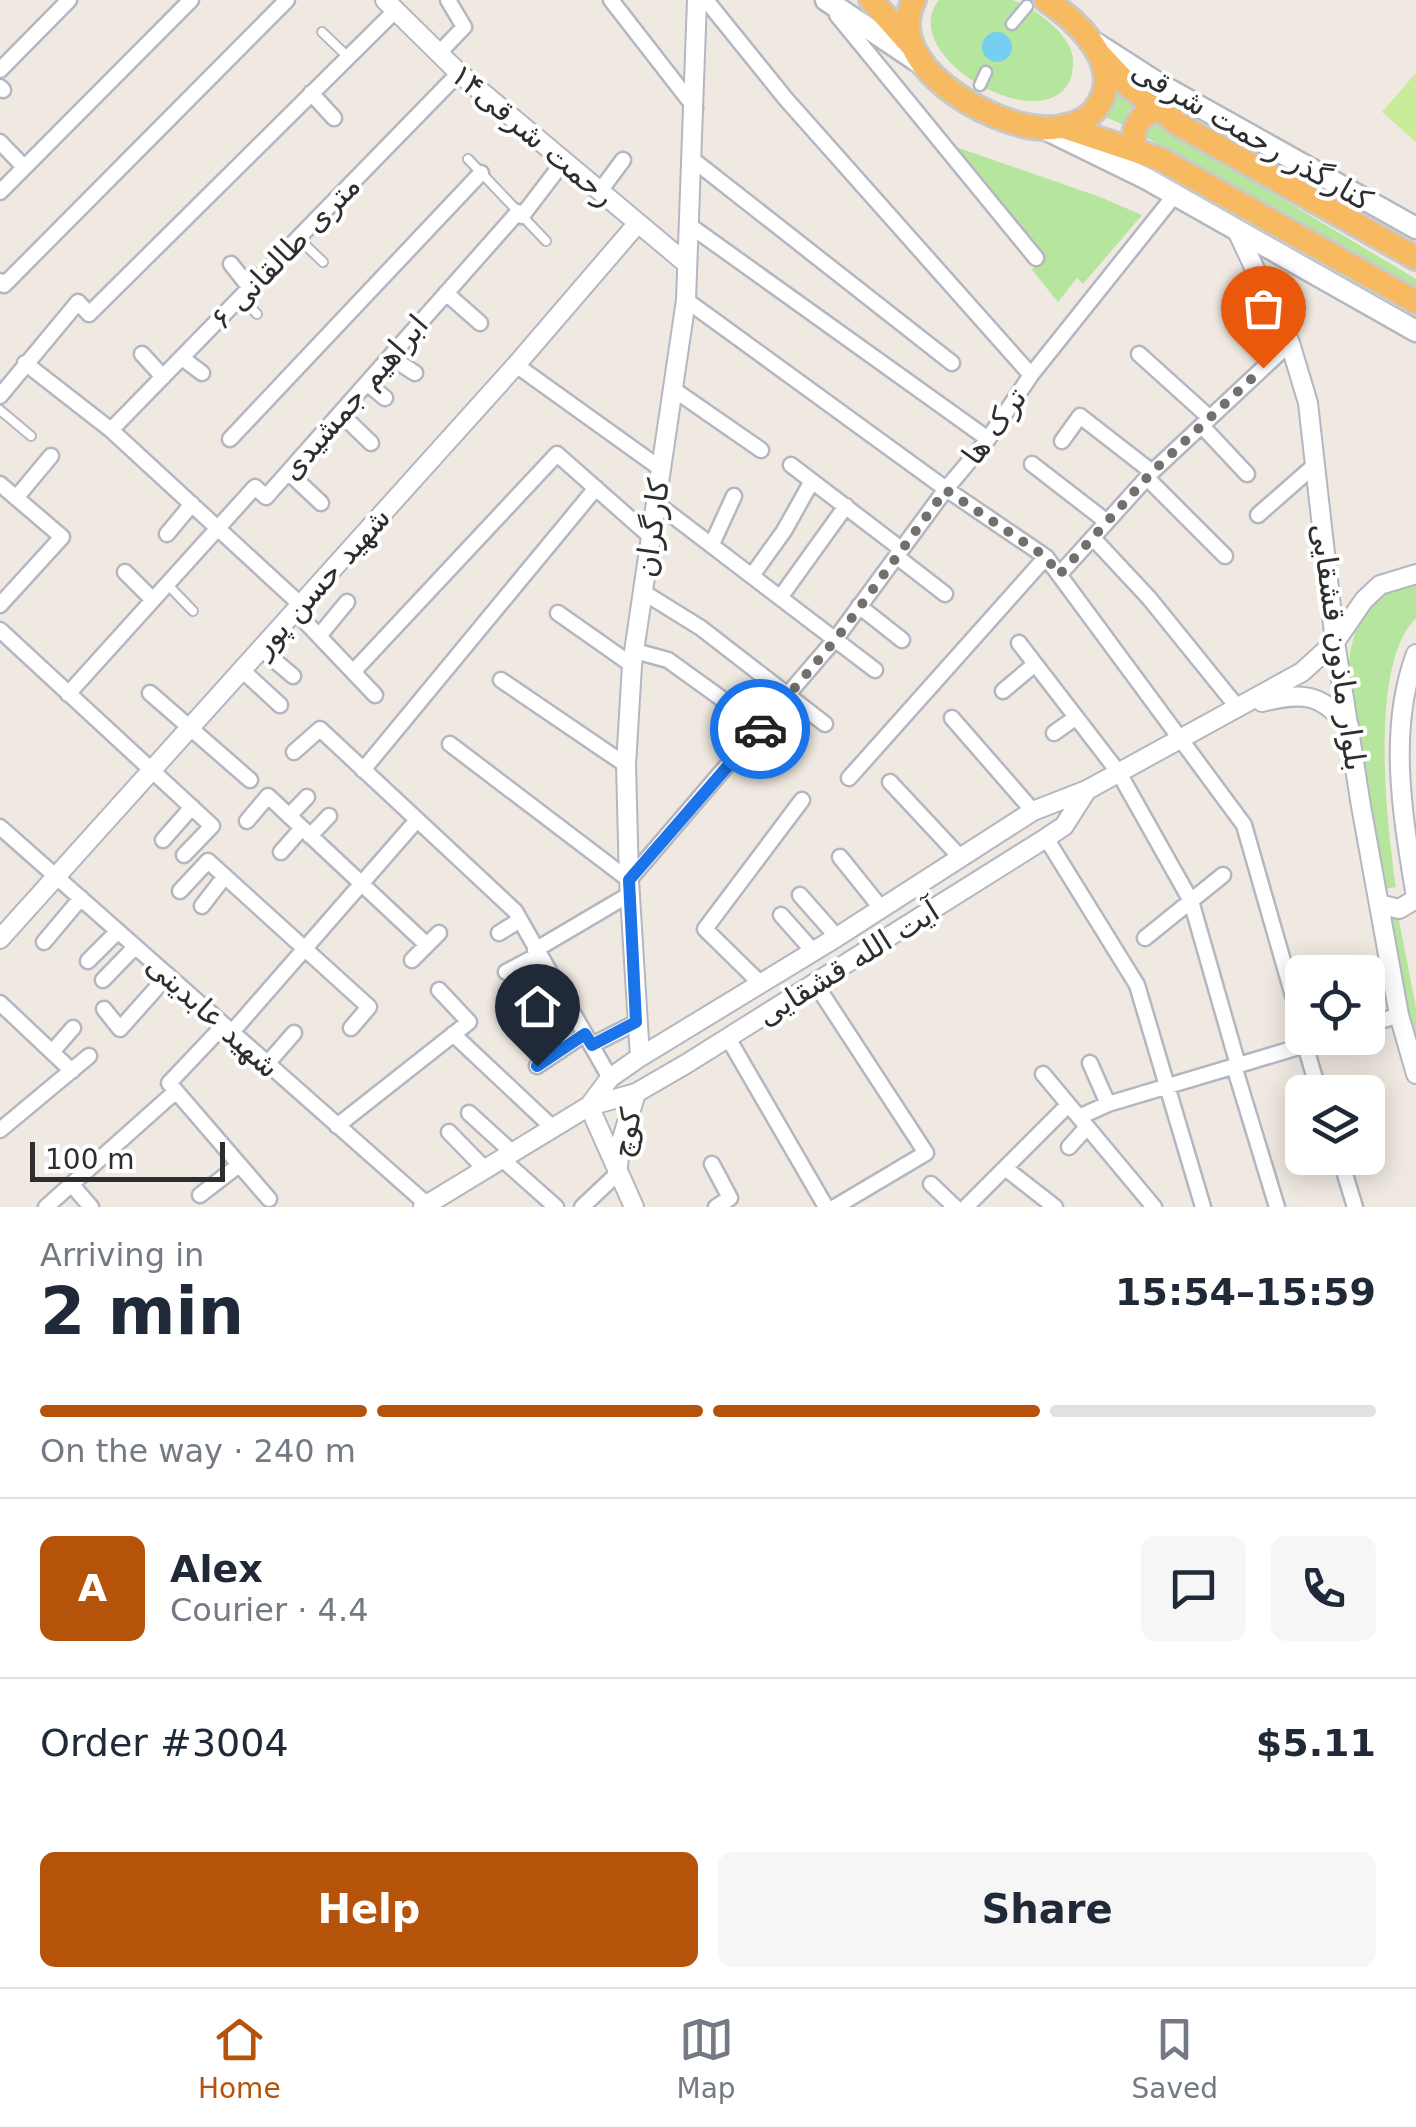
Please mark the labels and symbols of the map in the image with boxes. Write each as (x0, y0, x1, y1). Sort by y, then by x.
street label: کنارگذر رحمت شرقی (1126, 52, 1379, 218)
street label: ۱۴رحمت شرقی (444, 56, 622, 214)
street label: ۶ متری طالقانی (203, 168, 367, 336)
pin (1221, 266, 1306, 369)
street label: ابراهیم جمشیدی (273, 307, 436, 487)
street label: ترک ها (954, 381, 1034, 471)
street label: کارگران (628, 476, 676, 580)
street label: شهید حسن پور (243, 500, 398, 666)
street label: بلوار ماذون قشقایی (1303, 521, 1374, 773)
courier (710, 679, 810, 779)
street label: آیت الله قشقایی (751, 892, 947, 1033)
street label: شهید عابدینی (139, 947, 287, 1086)
pin (495, 964, 580, 1067)
street label: کوچ (603, 1104, 649, 1161)
scale bar (30, 1137, 225, 1182)

